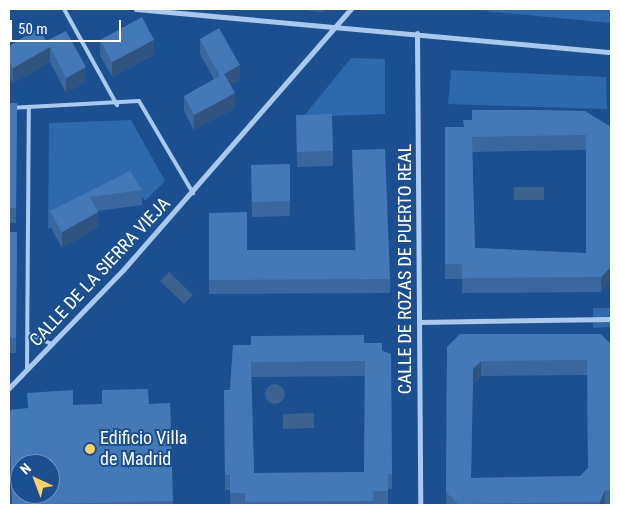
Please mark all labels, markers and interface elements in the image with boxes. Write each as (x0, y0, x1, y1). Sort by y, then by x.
scale bar (12, 10, 124, 42)
text: 50 m (18, 20, 48, 38)
street label: CALLE DE ROZAS DE PUERTO REAL (394, 144, 416, 394)
street label: CALLE DE LA SIERRA VIEJA (25, 193, 175, 351)
place label: Edificio Villa de Madrid (100, 428, 187, 470)
marker: Edificio Villa de Madrid (84, 443, 96, 455)
north arrow (10, 454, 60, 504)
text: N (17, 460, 34, 478)

